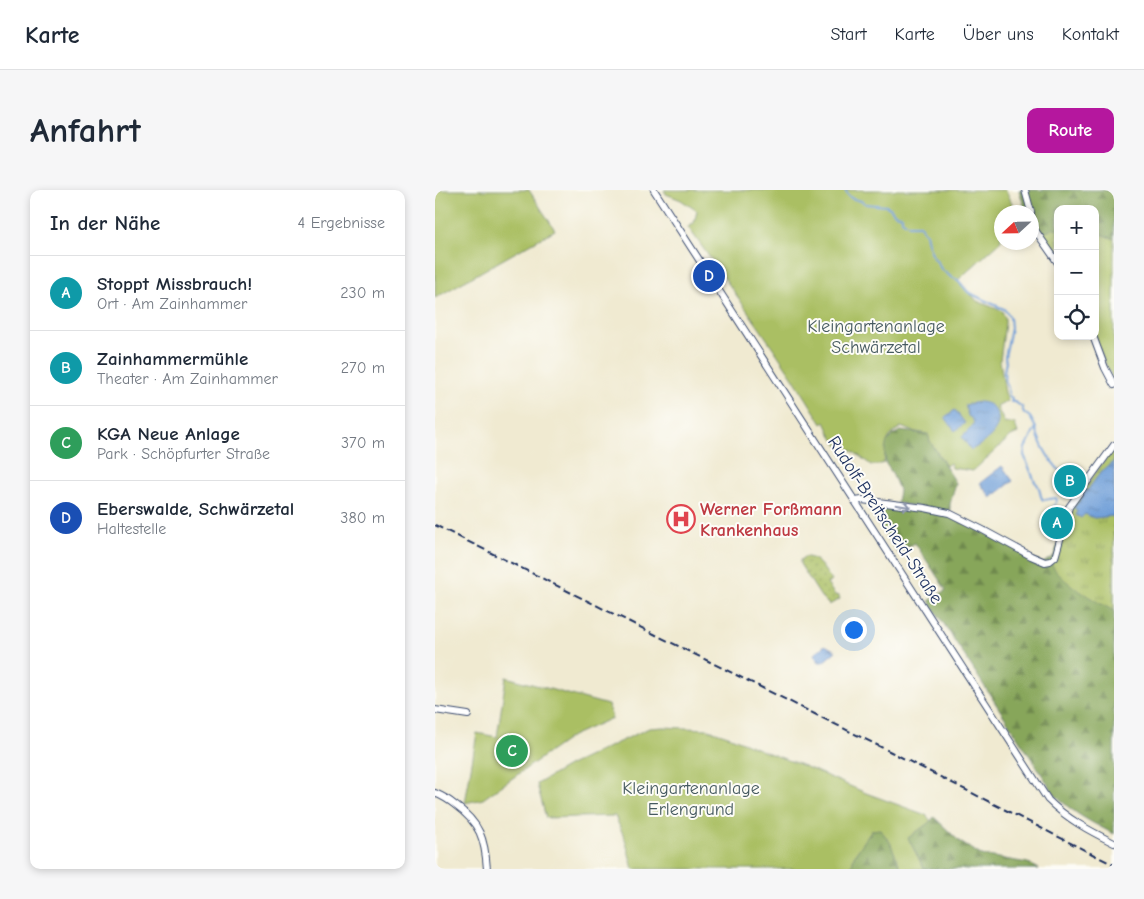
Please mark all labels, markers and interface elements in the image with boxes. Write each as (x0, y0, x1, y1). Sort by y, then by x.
text: Karte (25, 21, 79, 49)
text: Start (830, 24, 867, 45)
text: Karte (895, 24, 935, 45)
text: Über uns (963, 24, 1034, 45)
text: Kontakt (1062, 24, 1119, 45)
button: Route (1027, 108, 1114, 153)
text: Anfahrt (30, 110, 141, 151)
north arrow (994, 205, 1039, 250)
map controls (1054, 205, 1099, 340)
button: + (1054, 205, 1099, 250)
text: In der Nähe (50, 211, 160, 235)
text: 4 Ergebnisse (298, 214, 385, 232)
button: − (1054, 250, 1099, 295)
pin: D (693, 257, 725, 295)
text: Stoppt Missbrauch! (97, 273, 252, 295)
text: A (62, 284, 70, 302)
text: 230 m (340, 284, 385, 302)
text: Ort · Am Zainhammer (97, 295, 247, 313)
button: locate (1054, 295, 1099, 340)
park label: Kleingartenanlage Schwärzetal (807, 316, 945, 358)
text: Zainhammermühle (97, 348, 248, 370)
text: B (61, 359, 71, 377)
text: 270 m (341, 359, 385, 377)
text: Theater · Am Zainhammer (97, 370, 278, 388)
text: KGA Neue Anlage (97, 423, 240, 445)
street label: Rudolf-Breitscheid-Straße (823, 432, 947, 608)
text: C (61, 434, 71, 452)
text: 370 m (341, 434, 385, 452)
text: Park · Schöpfurter Straße (97, 445, 270, 463)
pin: B (1054, 462, 1086, 500)
text: Eberswalde, Schwärzetal (97, 498, 294, 520)
place label: Werner Forßmann Krankenhaus (700, 499, 842, 541)
one-way arrow (895, 501, 911, 511)
hospital icon: Werner Forßmann Krankenhaus (666, 504, 696, 534)
pin: A (1041, 504, 1073, 542)
text: D (61, 509, 71, 527)
text: 380 m (340, 509, 385, 527)
text: Haltestelle (97, 520, 166, 538)
your location (841, 617, 867, 643)
pin: C (496, 732, 528, 770)
park label: Kleingartenanlage Erlengrund (622, 778, 760, 820)

